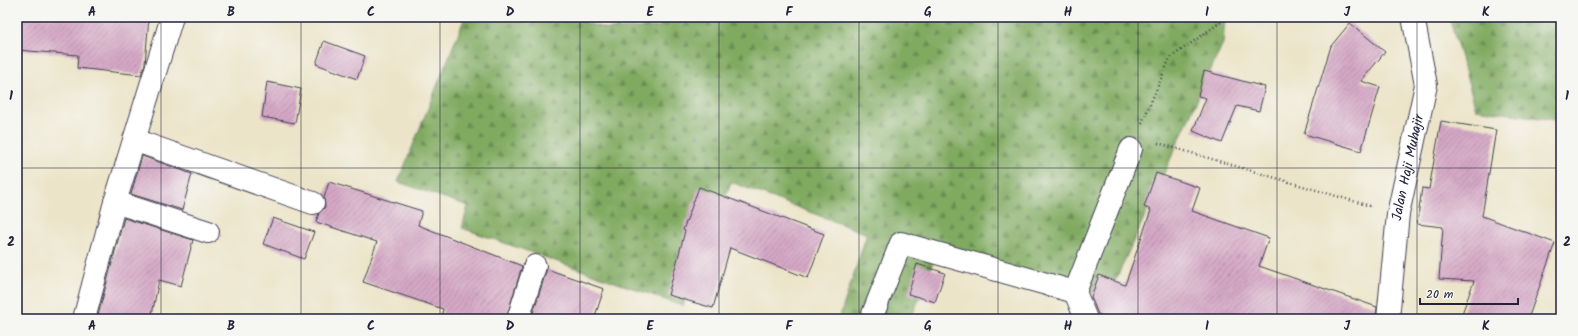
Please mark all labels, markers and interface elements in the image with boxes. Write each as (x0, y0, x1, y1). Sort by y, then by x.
text: A (88, 2, 96, 23)
text: B (227, 2, 235, 23)
text: C (367, 2, 375, 23)
text: D (506, 2, 515, 23)
text: E (646, 2, 654, 23)
text: F (785, 2, 793, 23)
text: G (924, 2, 932, 23)
text: H (1064, 2, 1073, 23)
text: I (1205, 2, 1209, 23)
text: J (1344, 2, 1351, 23)
text: K (1482, 2, 1490, 23)
text: 1 (9, 86, 13, 107)
text: 1 (1565, 86, 1569, 107)
street label: Jalan Haji Muhajir (1386, 111, 1431, 222)
text: 2 (7, 232, 15, 253)
text: 2 (1563, 232, 1571, 253)
scale bar (1420, 280, 1518, 306)
text: 20 m (1426, 285, 1454, 304)
text: A (88, 316, 96, 336)
text: B (227, 316, 235, 336)
text: C (367, 316, 375, 336)
text: D (506, 316, 515, 336)
text: E (646, 316, 654, 336)
text: F (785, 316, 793, 336)
text: G (924, 316, 932, 336)
text: H (1064, 316, 1073, 336)
text: I (1205, 316, 1209, 336)
text: J (1344, 316, 1351, 336)
text: K (1482, 316, 1490, 336)

